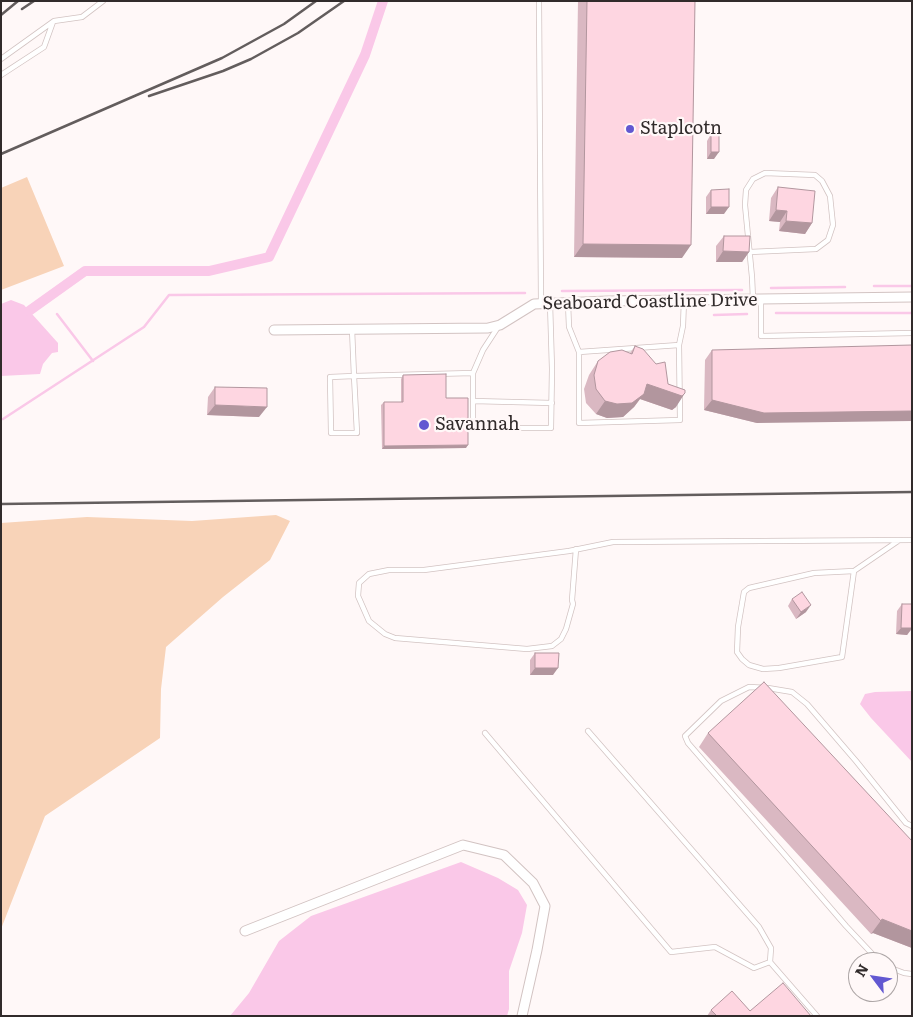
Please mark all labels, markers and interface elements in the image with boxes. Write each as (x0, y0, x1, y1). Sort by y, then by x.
place label: Staplcotn (640, 118, 722, 140)
marker: Staplcotn (624, 123, 636, 135)
street label: Seaboard Coastline Drive (542, 289, 758, 315)
place label: Savannah (435, 414, 520, 436)
marker: Savannah (417, 418, 431, 432)
north arrow (848, 952, 898, 1002)
text: N (849, 960, 873, 980)

